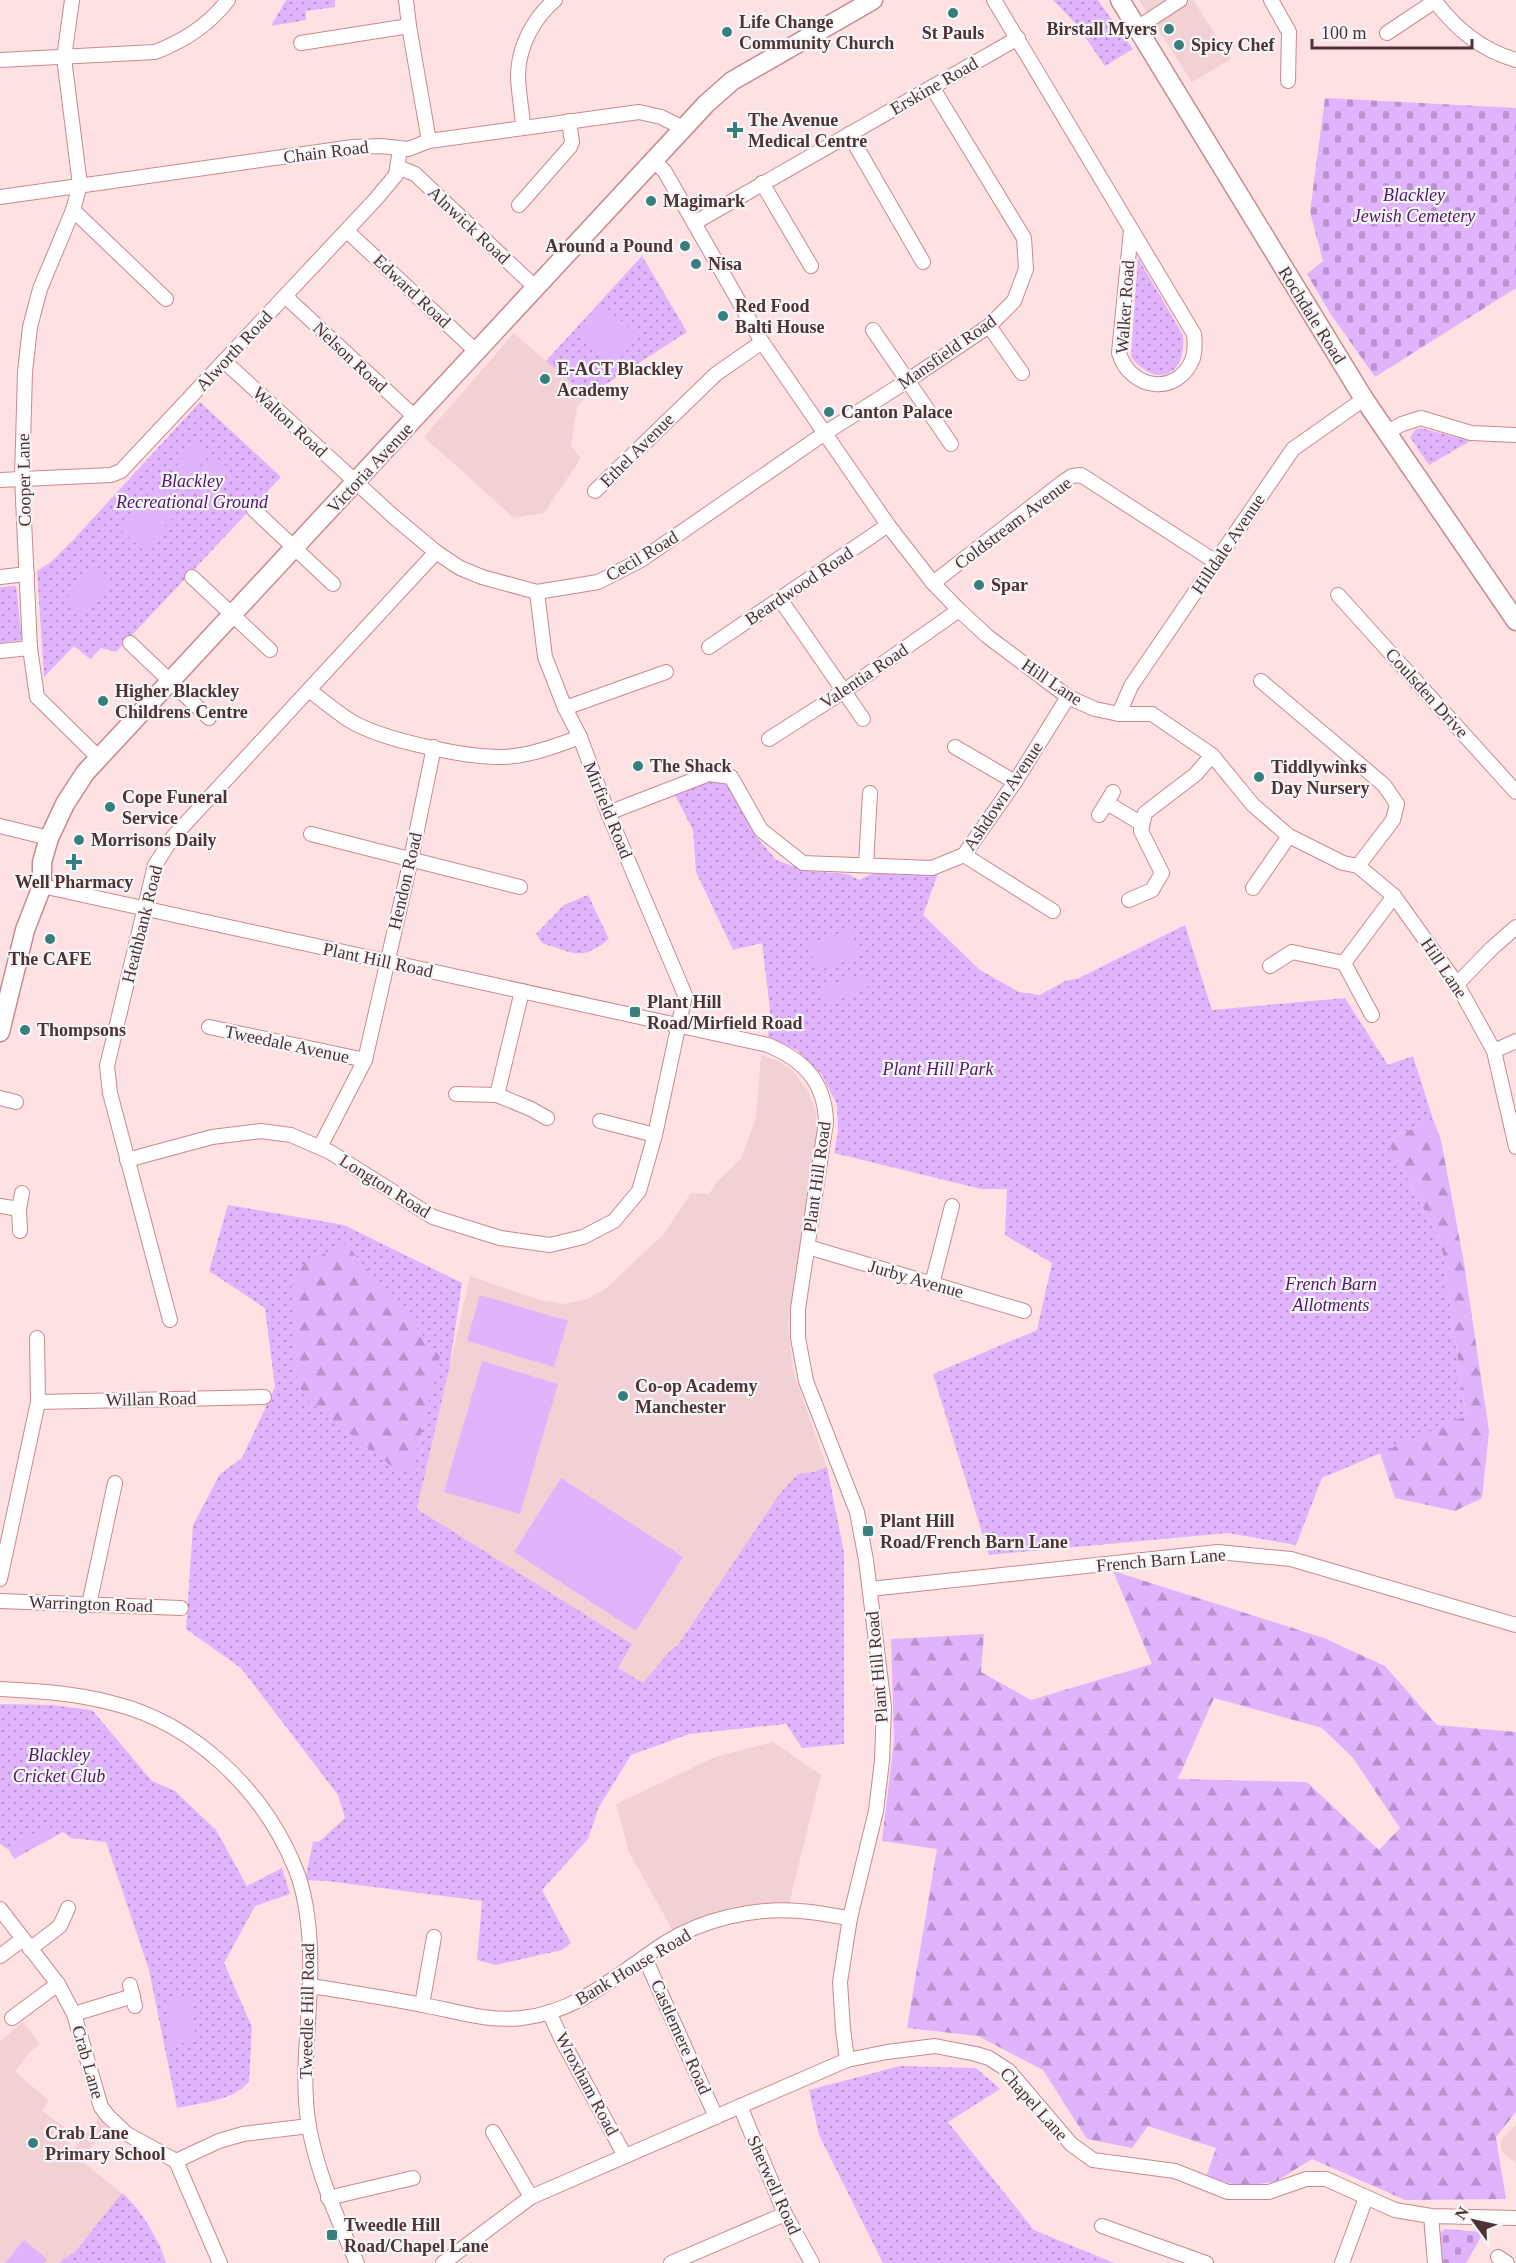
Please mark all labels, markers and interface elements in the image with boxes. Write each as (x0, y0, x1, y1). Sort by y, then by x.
marker: St Pauls (946, 6, 960, 20)
place label: Life Change Community Church (739, 12, 894, 53)
scale bar (1312, 12, 1472, 50)
place label: Birstall Myers (1047, 19, 1157, 39)
marker: Birstall Myers (1162, 22, 1176, 36)
place label: St Pauls (922, 23, 984, 43)
text: 100 m (1321, 23, 1367, 43)
marker: Life Change Community Church (720, 25, 734, 39)
place label: Spicy Chef (1191, 35, 1276, 55)
marker: Spicy Chef (1172, 38, 1186, 52)
street label: Erskine Road (887, 53, 981, 119)
place label: The Avenue Medical Centre (748, 110, 867, 151)
marker: The Avenue Medical Centre (726, 121, 744, 139)
street label: Chain Road (282, 137, 370, 167)
street label: Alnwick Road (424, 182, 514, 268)
park label: Blackley Jewish Cemetery (1353, 185, 1475, 226)
place label: Magimark (663, 191, 745, 211)
marker: Magimark (644, 194, 658, 208)
place label: Around a Pound (545, 236, 673, 256)
marker: Around a Pound (678, 239, 692, 253)
street label: Edward Road (369, 250, 455, 332)
place label: Nisa (708, 254, 742, 274)
marker: Nisa (689, 257, 703, 271)
street label: Walker Road (1112, 259, 1138, 355)
street label: Rochdale Road (1274, 263, 1350, 367)
place label: Red Food Balti House (735, 296, 825, 337)
street label: Alworth Road (192, 307, 276, 395)
marker: Red Food Balti House (716, 309, 730, 323)
street label: Mansfield Road (894, 311, 1000, 393)
street label: Nelson Road (309, 318, 391, 396)
place label: E-ACT Blackley Academy (557, 359, 683, 400)
marker: E-ACT Blackley Academy (538, 372, 552, 386)
street label: Walton Road (249, 383, 331, 461)
place label: Canton Palace (841, 402, 953, 422)
marker: Canton Palace (822, 405, 836, 419)
street label: Ethel Avenue (596, 409, 678, 491)
street label: Victoria Avenue (323, 419, 417, 517)
street label: Cooper Lane (13, 433, 35, 527)
park label: Blackley Recreational Ground (115, 471, 269, 512)
street label: Coldstream Avenue (951, 473, 1075, 573)
street label: Hilldale Avenue (1187, 490, 1269, 598)
street label: Cecil Road (602, 527, 682, 585)
street label: Beardwood Road (741, 543, 857, 629)
place label: Spar (991, 575, 1028, 595)
marker: Spar (972, 578, 986, 592)
street label: Valentia Road (816, 639, 912, 713)
street label: Coulsden Drive (1382, 644, 1472, 742)
street label: Hill Lane (1018, 655, 1086, 709)
place label: Higher Blackley Childrens Centre (115, 681, 248, 722)
marker: Higher Blackley Childrens Centre (96, 694, 110, 708)
street label: Ashdown Avenue (959, 738, 1047, 854)
place label: The Shack (650, 756, 732, 776)
place label: Tiddlywinks Day Nursery (1271, 757, 1369, 798)
street label: Mirfield Road (580, 759, 636, 861)
marker: The Shack (631, 759, 645, 773)
marker: Tiddlywinks Day Nursery (1252, 770, 1266, 784)
place label: Cope Funeral Service (122, 787, 228, 828)
marker: Cope Funeral Service (103, 800, 117, 814)
place label: Morrisons Daily (91, 830, 217, 850)
street label: Hendon Road (384, 830, 426, 932)
marker: Morrisons Daily (72, 833, 86, 847)
marker: Well Pharmacy (67, 855, 81, 869)
street label: Heathbank Road (118, 863, 166, 985)
place label: Well Pharmacy (15, 872, 133, 892)
marker: The CAFE (43, 932, 57, 946)
street label: Hill Lane (1417, 934, 1471, 1002)
street label: Plant Hill Road (321, 939, 435, 981)
place label: The CAFE (8, 949, 92, 969)
place label: Plant Hill Road/Mirfield Road (647, 992, 803, 1033)
marker: Plant Hill Road/Mirfield Road (628, 1005, 642, 1019)
place label: Thompsons (37, 1020, 126, 1040)
street label: Tweedale Avenue (223, 1021, 351, 1067)
marker: Thompsons (18, 1023, 32, 1037)
park label: Plant Hill Park (882, 1059, 994, 1079)
street label: Plant Hill Road (799, 1120, 835, 1234)
street label: Longton Road (336, 1150, 434, 1222)
street label: Jurby Avenue (866, 1256, 966, 1302)
park label: French Barn Allotments (1284, 1274, 1377, 1315)
place label: Co-op Academy Manchester (635, 1376, 758, 1417)
street label: Willan Road (105, 1388, 197, 1410)
marker: Co-op Academy Manchester (616, 1389, 630, 1403)
place label: Plant Hill Road/French Barn Lane (880, 1511, 1068, 1552)
marker: Plant Hill Road/French Barn Lane (861, 1524, 875, 1538)
street label: French Barn Lane (1095, 1544, 1227, 1576)
street label: Warrington Road (29, 1592, 153, 1616)
street label: Plant Hill Road (862, 1610, 892, 1724)
park label: Blackley Cricket Club (13, 1745, 105, 1786)
street label: Bank House Road (572, 1925, 694, 2009)
street label: Tweedle Hill Road (296, 1943, 318, 2079)
street label: Castlemere Road (647, 1977, 715, 2097)
street label: Crab Lane (68, 2023, 108, 2101)
street label: Wroxham Road (551, 2029, 623, 2139)
street label: Chapel Lane (996, 2063, 1072, 2145)
place label: Crab Lane Primary School (45, 2123, 165, 2164)
street label: Sherwell Road (743, 2132, 805, 2238)
marker: Crab Lane Primary School (26, 2136, 40, 2150)
north arrow (1444, 2191, 1504, 2251)
text: N (1452, 2203, 1472, 2223)
place label: Tweedle Hill Road/Chapel Lane (344, 2215, 489, 2256)
marker: Tweedle Hill Road/Chapel Lane (325, 2228, 339, 2242)

